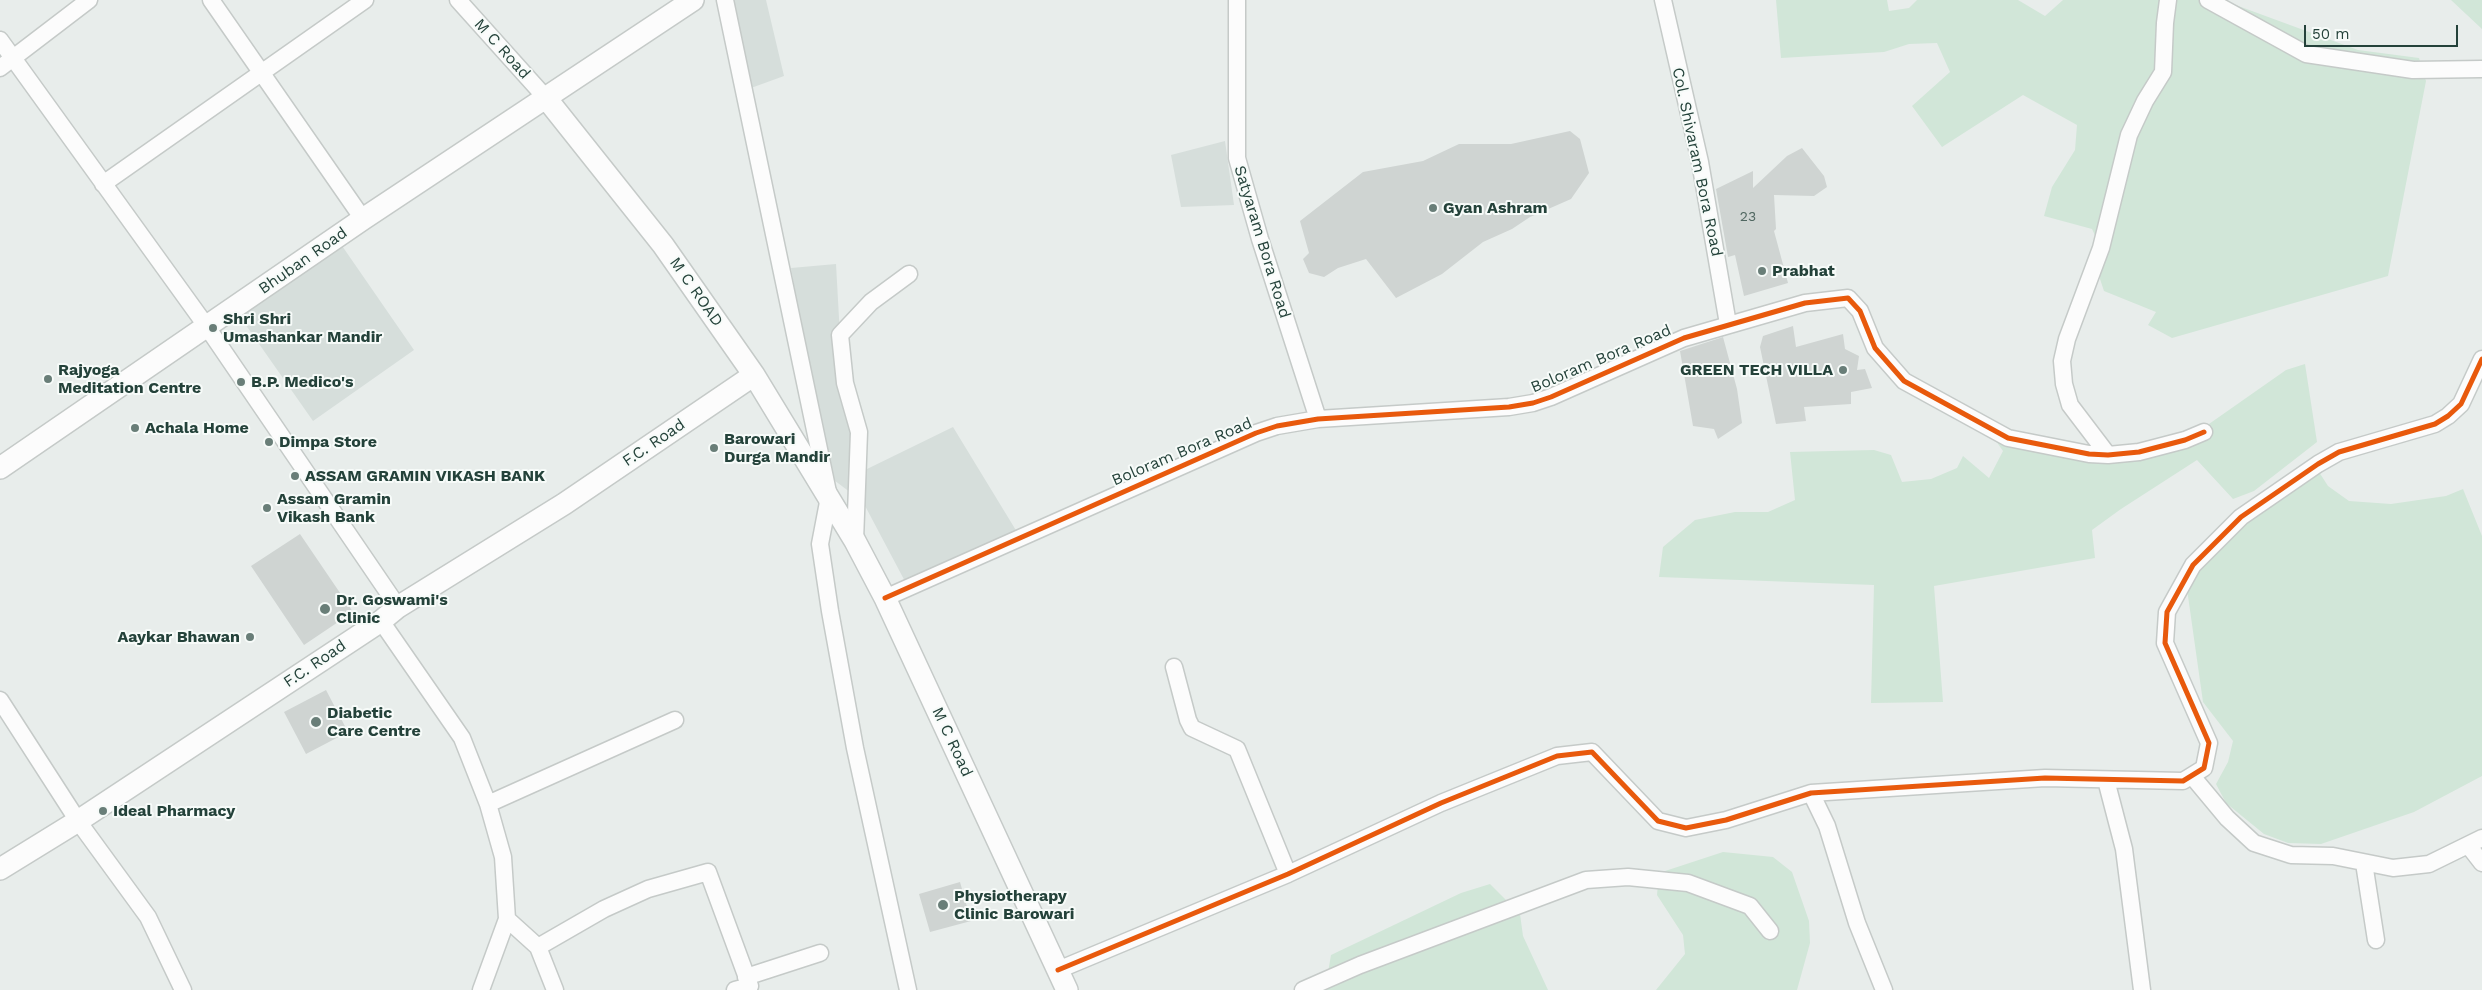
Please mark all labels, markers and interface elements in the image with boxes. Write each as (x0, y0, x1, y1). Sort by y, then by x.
street label: M C Road (470, 15, 534, 83)
scale bar (2307, 15, 2461, 47)
text: 50 m (2312, 25, 2349, 43)
street label: Col. Shivaram Bora Road (1668, 66, 1726, 258)
street label: Satyaram Bora Road (1230, 163, 1294, 321)
place label: Gyan Ashram (1443, 198, 1547, 218)
marker: Gyan Ashram (1427, 202, 1439, 214)
house number: 23 (1740, 209, 1756, 225)
street label: Bhuban Road (255, 223, 351, 299)
street label: M C ROAD (665, 254, 727, 330)
place label: Prabhat (1772, 261, 1835, 281)
marker: Prabhat (1756, 265, 1768, 277)
place label: Shri Shri Umashankar Mandir (223, 309, 382, 347)
street label: Boloram Bora Road (1528, 321, 1674, 397)
marker: Shri Shri Umashankar Mandir (207, 322, 219, 334)
place label: Rajyoga Meditation Centre (58, 360, 201, 398)
place label: GREEN TECH VILLA (1680, 360, 1833, 380)
marker: GREEN TECH VILLA (1837, 364, 1849, 376)
place label: B.P. Medico's (251, 372, 353, 392)
marker: Rajyoga Meditation Centre (42, 373, 54, 385)
marker: B.P. Medico's (235, 376, 247, 388)
street label: Boloram Bora Road (1109, 414, 1255, 490)
street label: F.C. Road (619, 415, 689, 471)
place label: Achala Home (145, 418, 249, 438)
marker: Achala Home (129, 422, 141, 434)
place label: Barowari Durga Mandir (724, 429, 830, 467)
place label: Dimpa Store (279, 432, 377, 452)
marker: Dimpa Store (263, 436, 275, 448)
marker: Barowari Durga Mandir (708, 442, 720, 454)
place label: ASSAM GRAMIN VIKASH BANK (305, 466, 545, 486)
marker: ASSAM GRAMIN VIKASH BANK (289, 470, 301, 482)
place label: Assam Gramin Vikash Bank (277, 489, 391, 527)
marker: Assam Gramin Vikash Bank (261, 502, 273, 514)
place label: Dr. Goswami's Clinic (336, 590, 448, 628)
marker: Dr. Goswami's Clinic (318, 602, 332, 616)
place label: Aaykar Bhawan (117, 627, 240, 647)
marker: Aaykar Bhawan (244, 631, 256, 643)
street label: F.C. Road (280, 636, 350, 692)
place label: Diabetic Care Centre (327, 703, 421, 741)
street label: M C Road (928, 704, 976, 780)
marker: Diabetic Care Centre (309, 715, 323, 729)
place label: Ideal Pharmacy (113, 801, 235, 821)
marker: Ideal Pharmacy (97, 805, 109, 817)
place label: Physiotherapy Clinic Barowari (954, 886, 1074, 924)
marker: Physiotherapy Clinic Barowari (936, 898, 950, 912)

